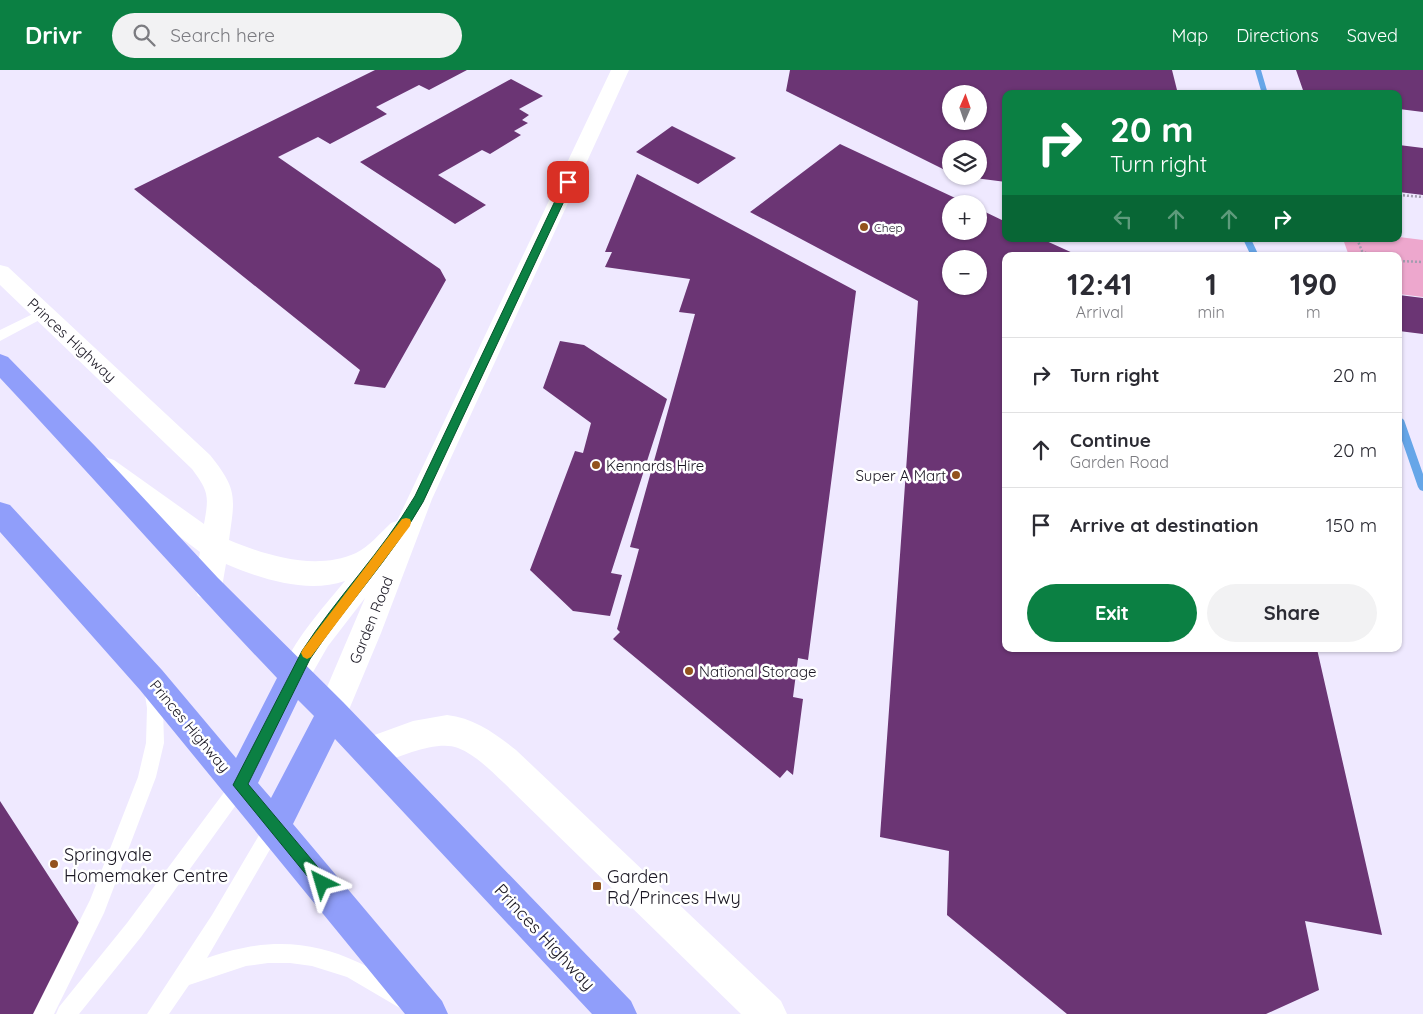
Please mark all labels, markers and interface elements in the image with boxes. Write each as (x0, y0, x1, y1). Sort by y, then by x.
search box (112, 13, 462, 58)
text: Drivr (25, 20, 82, 50)
icon: search (130, 21, 158, 49)
text: Search here (170, 23, 275, 47)
text: Map (1171, 24, 1208, 47)
text: Directions (1236, 24, 1319, 47)
text: Saved (1347, 24, 1398, 47)
north arrow (942, 85, 988, 130)
map controls (942, 85, 987, 295)
text: 20 m (1110, 107, 1193, 151)
icon: right (1027, 110, 1092, 175)
button: layers (942, 140, 987, 185)
text: Turn right (1110, 150, 1207, 178)
pin (547, 161, 589, 203)
icon: arrive (554, 168, 582, 196)
button: + (942, 195, 987, 240)
icon: left (1109, 205, 1137, 233)
icon: ahead (1162, 205, 1190, 233)
icon: ahead (1215, 205, 1243, 233)
icon: right (1268, 205, 1296, 233)
place label: Chep (874, 220, 903, 235)
marker: Chep (858, 221, 870, 233)
button: − (942, 250, 987, 295)
text: 12:41 (1067, 265, 1132, 303)
text: 1 (1205, 265, 1217, 303)
text: 190 (1290, 265, 1337, 303)
street label: Princes Highway (24, 294, 120, 386)
text: Arrival (1076, 302, 1124, 322)
text: min (1197, 302, 1225, 322)
text: m (1306, 302, 1321, 322)
icon: right (1027, 361, 1055, 389)
text: Turn right (1070, 363, 1159, 387)
text: 20 m (1333, 363, 1377, 387)
text: Continue (1070, 428, 1151, 452)
icon: ahead (1027, 436, 1055, 464)
text: 20 m (1333, 438, 1377, 462)
text: Garden Road (1070, 452, 1169, 472)
place label: Kennards Hire (606, 456, 704, 475)
marker: Kennards Hire (590, 459, 602, 471)
place label: Super A Mart (855, 466, 946, 485)
marker: Super A Mart (950, 469, 962, 481)
icon: arrive (1027, 511, 1055, 539)
text: Arrive at destination (1070, 513, 1259, 537)
text: 150 m (1326, 513, 1377, 537)
street label: Garden Road (345, 573, 397, 667)
button: Exit (1027, 584, 1197, 642)
button: Share (1207, 584, 1377, 642)
place label: National Storage (699, 662, 816, 681)
marker: National Storage (683, 665, 695, 677)
street label: Princes Highway (146, 676, 234, 776)
place label: Springvale Homemaker Centre (64, 843, 228, 887)
position arrow (295, 856, 347, 908)
marker: Springvale Homemaker Centre (48, 858, 60, 870)
place label: Garden Rd/Princes Hwy (607, 865, 741, 909)
street label: Princes Highway (490, 879, 600, 995)
marker: Garden Rd/Princes Hwy (591, 880, 603, 892)

